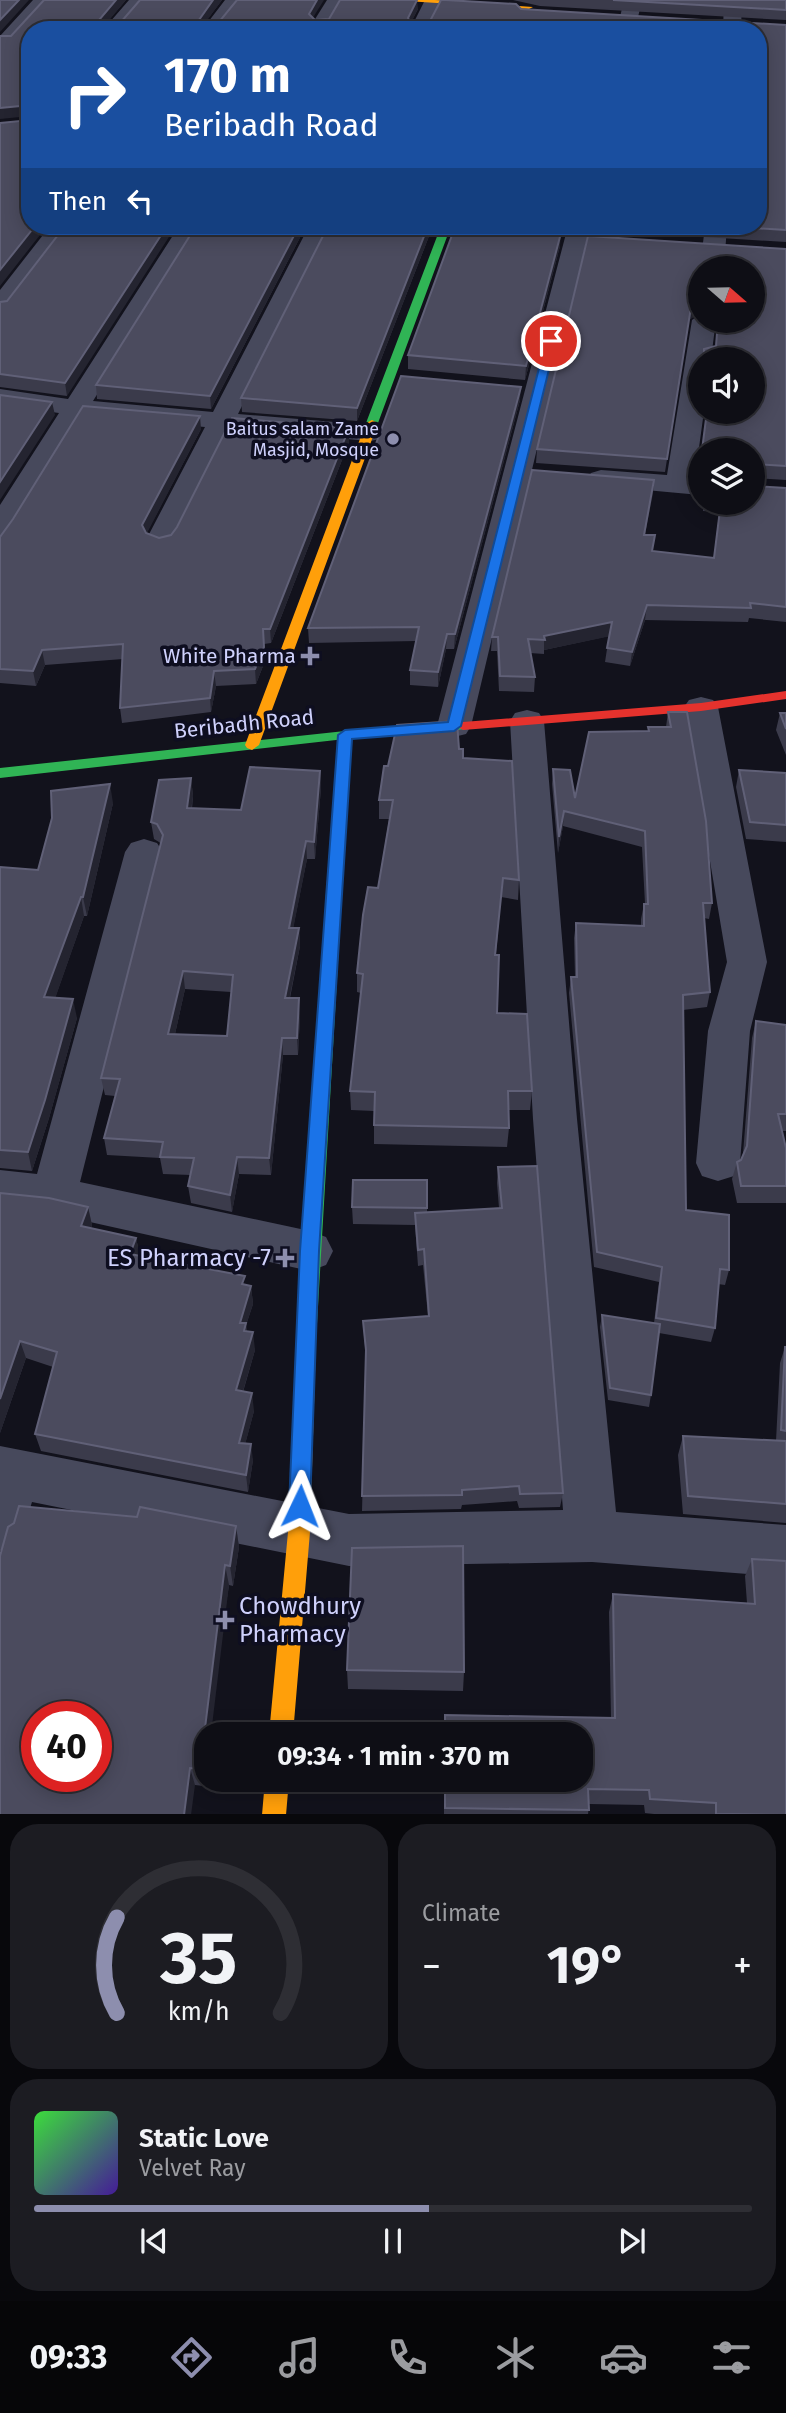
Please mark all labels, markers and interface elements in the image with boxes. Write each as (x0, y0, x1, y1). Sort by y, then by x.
text: 170 m (164, 46, 291, 105)
icon: right (49, 49, 140, 140)
text: Beribadh Road (164, 106, 379, 144)
icon: left (121, 182, 159, 220)
text: Then (49, 186, 107, 217)
north arrow (688, 256, 765, 332)
map controls (688, 256, 765, 515)
pin (521, 311, 581, 371)
icon: arrive (532, 322, 570, 360)
button: sound (688, 347, 765, 424)
place label: Baitus salam Zame Masjid, Mosque (226, 418, 379, 461)
marker: Baitus salam Zame Masjid, Mosque (385, 431, 401, 447)
button: layers (688, 438, 765, 515)
place label: White Pharma (163, 643, 296, 669)
marker: White Pharma (302, 648, 318, 664)
street label: Beribadh Road (173, 704, 315, 744)
place label: ES Pharmacy -7 (107, 1244, 271, 1272)
marker: ES Pharmacy -7 (277, 1250, 293, 1266)
position arrow (263, 1469, 337, 1543)
place label: Chowdhury Pharmacy (239, 1592, 361, 1648)
marker: Chowdhury Pharmacy (217, 1612, 233, 1628)
speed limit sign: 40 (21, 1701, 112, 1792)
text: 09:34 · 1 min · 370 m (277, 1741, 510, 1772)
text: Climate (422, 1899, 501, 1927)
text: 35 (160, 1915, 237, 2002)
text: 19° (547, 1934, 627, 1997)
text: − (422, 1943, 441, 1989)
text: + (733, 1943, 752, 1989)
text: km/h (168, 1996, 230, 2026)
text: Static Love (139, 2123, 269, 2154)
text: Velvet Ray (139, 2154, 246, 2182)
icon: previous (135, 2222, 173, 2260)
icon: pause (374, 2222, 412, 2260)
icon: next (613, 2222, 651, 2260)
icon: directions (167, 2333, 216, 2382)
icon: music (275, 2333, 324, 2382)
icon: phone (383, 2333, 432, 2382)
icon: climate (491, 2333, 540, 2382)
icon: car (599, 2333, 648, 2382)
icon: filters (707, 2333, 756, 2382)
text: 09:33 (30, 2338, 107, 2376)

